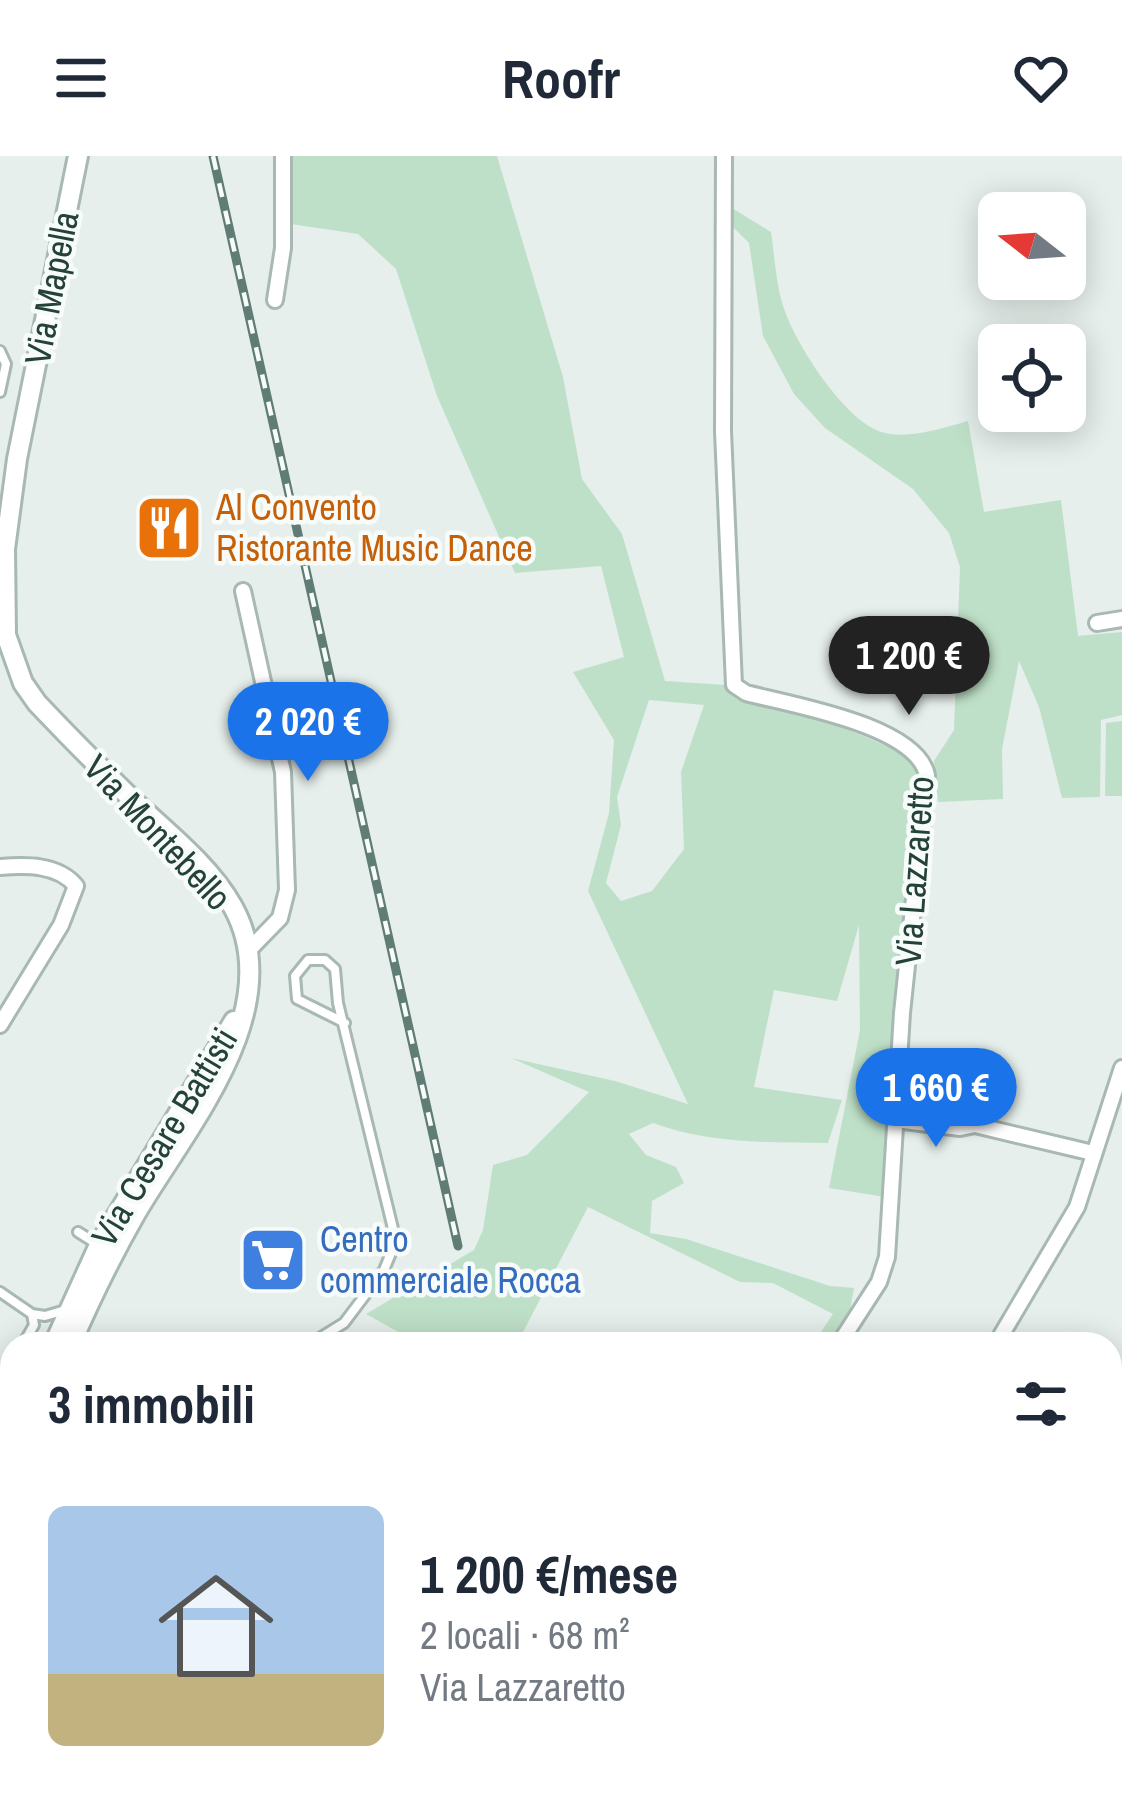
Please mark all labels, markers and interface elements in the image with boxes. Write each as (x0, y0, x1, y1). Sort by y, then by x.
text: Roofr (502, 42, 620, 115)
icon: menu (48, 45, 114, 111)
icon: heart (1008, 45, 1074, 111)
north arrow (978, 192, 1086, 300)
map controls (978, 192, 1086, 432)
street label: Via Mapella (13, 207, 89, 369)
button: locate (978, 324, 1086, 432)
place label: Al Convento Ristorante Music Dance (215, 483, 533, 572)
restaurant icon: Al Convento Ristorante Music Dance (134, 493, 204, 563)
pin: 1 200 € (798, 616, 1020, 718)
text: 1 200 € (856, 629, 962, 681)
pin: 2 020 € (197, 682, 419, 784)
text: 2 020 € (255, 695, 361, 747)
street label: Via Montebello (73, 744, 243, 920)
street label: Via Lazzaretto (883, 775, 945, 967)
street label: Via Cesare Battisti (80, 1019, 248, 1255)
pin: 1 660 € (825, 1048, 1047, 1150)
text: 1 660 € (883, 1061, 989, 1113)
place label: Centro commerciale Rocca (320, 1215, 581, 1304)
supermarket icon: Centro commerciale Rocca (238, 1225, 308, 1295)
text: 3 immobili (48, 1370, 255, 1439)
icon: filters (1008, 1371, 1074, 1437)
text: 1 200 €/mese (420, 1540, 678, 1609)
icon: home (144, 1554, 288, 1698)
text: 2 locali · 68 m² (420, 1609, 630, 1661)
text: Via Lazzaretto (420, 1661, 626, 1713)

